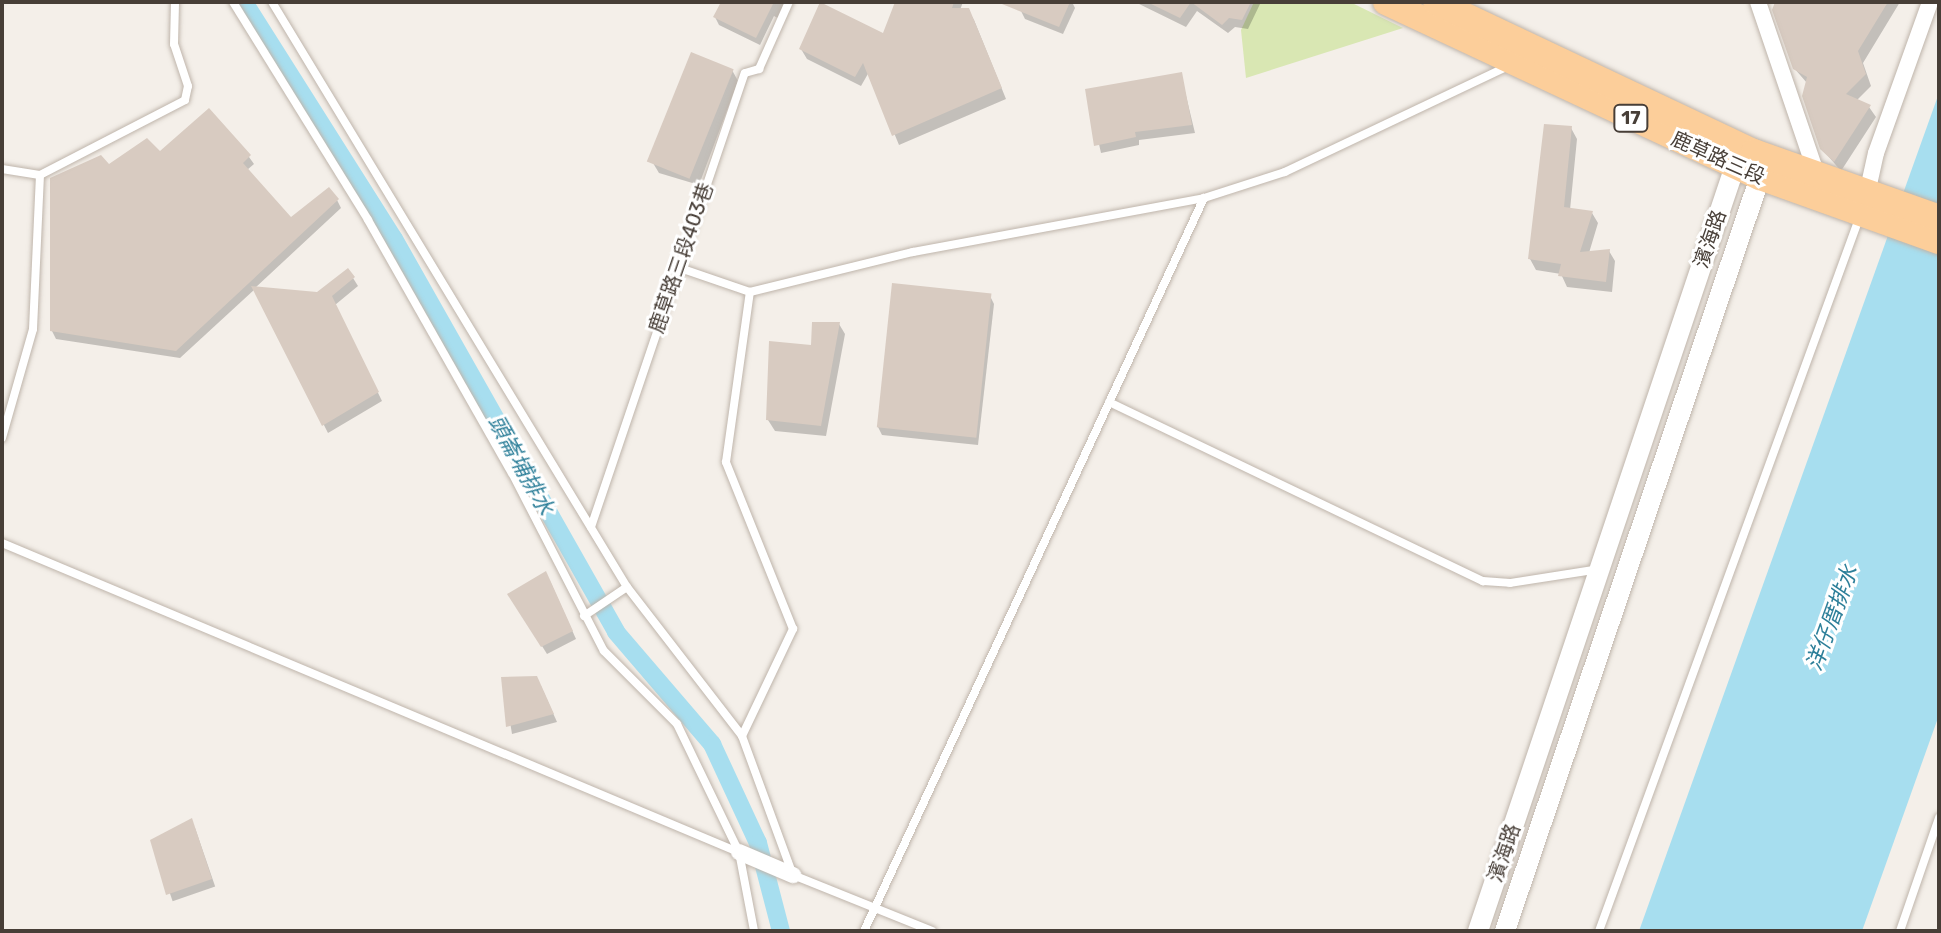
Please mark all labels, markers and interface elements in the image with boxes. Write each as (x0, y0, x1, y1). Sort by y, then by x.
road number: 17 (1613, 104, 1649, 132)
street label: 鹿草路三段 (1667, 127, 1769, 189)
street label: 鹿草路三段403巷 (644, 180, 718, 336)
street label: 濱海路 (1689, 207, 1731, 271)
water label: 頭崙埔排水 (483, 410, 559, 520)
water label: 洋仔厝排水 (1801, 562, 1863, 674)
street label: 濱海路 (1483, 821, 1525, 885)

